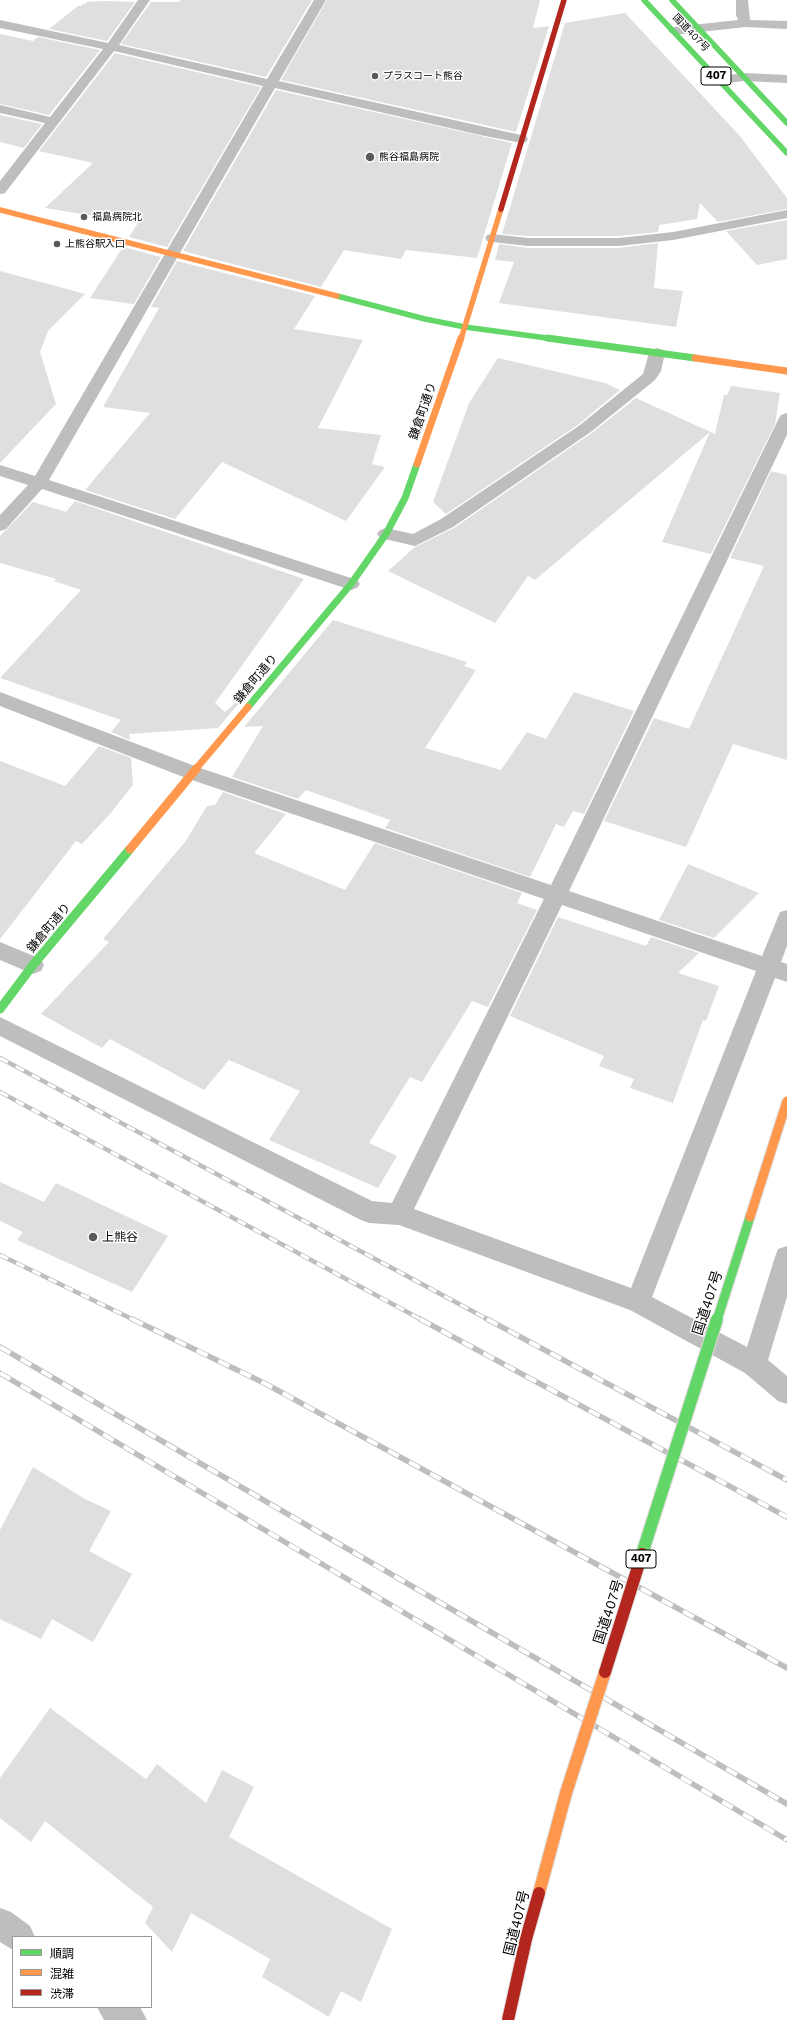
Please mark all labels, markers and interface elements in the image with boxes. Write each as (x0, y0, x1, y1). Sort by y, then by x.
street label: 国道407号 (670, 12, 712, 54)
road number: 407 (701, 67, 731, 85)
place label: プラスコート熊谷 (383, 70, 463, 82)
marker: プラスコート熊谷 (370, 71, 380, 81)
marker: 熊谷福島病院 (364, 151, 376, 163)
place label: 熊谷福島病院 (379, 151, 439, 163)
place label: 福島病院北 (92, 211, 142, 223)
marker: 福島病院北 (79, 212, 89, 222)
place label: 上熊谷駅入口 (65, 238, 125, 250)
marker: 上熊谷駅入口 (52, 239, 62, 249)
street label: 鎌倉町通り (406, 380, 440, 442)
street label: 鎌倉町通り (231, 651, 281, 707)
street label: 鎌倉町通り (24, 900, 74, 956)
place label: 上熊谷 (102, 1230, 138, 1244)
marker: 上熊谷 (87, 1231, 99, 1243)
street label: 国道407号 (690, 1269, 726, 1337)
road number: 407 (626, 1550, 656, 1568)
street label: 国道407号 (591, 1578, 627, 1646)
street label: 国道407号 (501, 1889, 533, 1957)
legend (12, 1936, 152, 2008)
text: 順調 (50, 1947, 74, 1961)
text: 混雑 (50, 1967, 74, 1981)
text: 渋滞 (50, 1987, 74, 2001)

